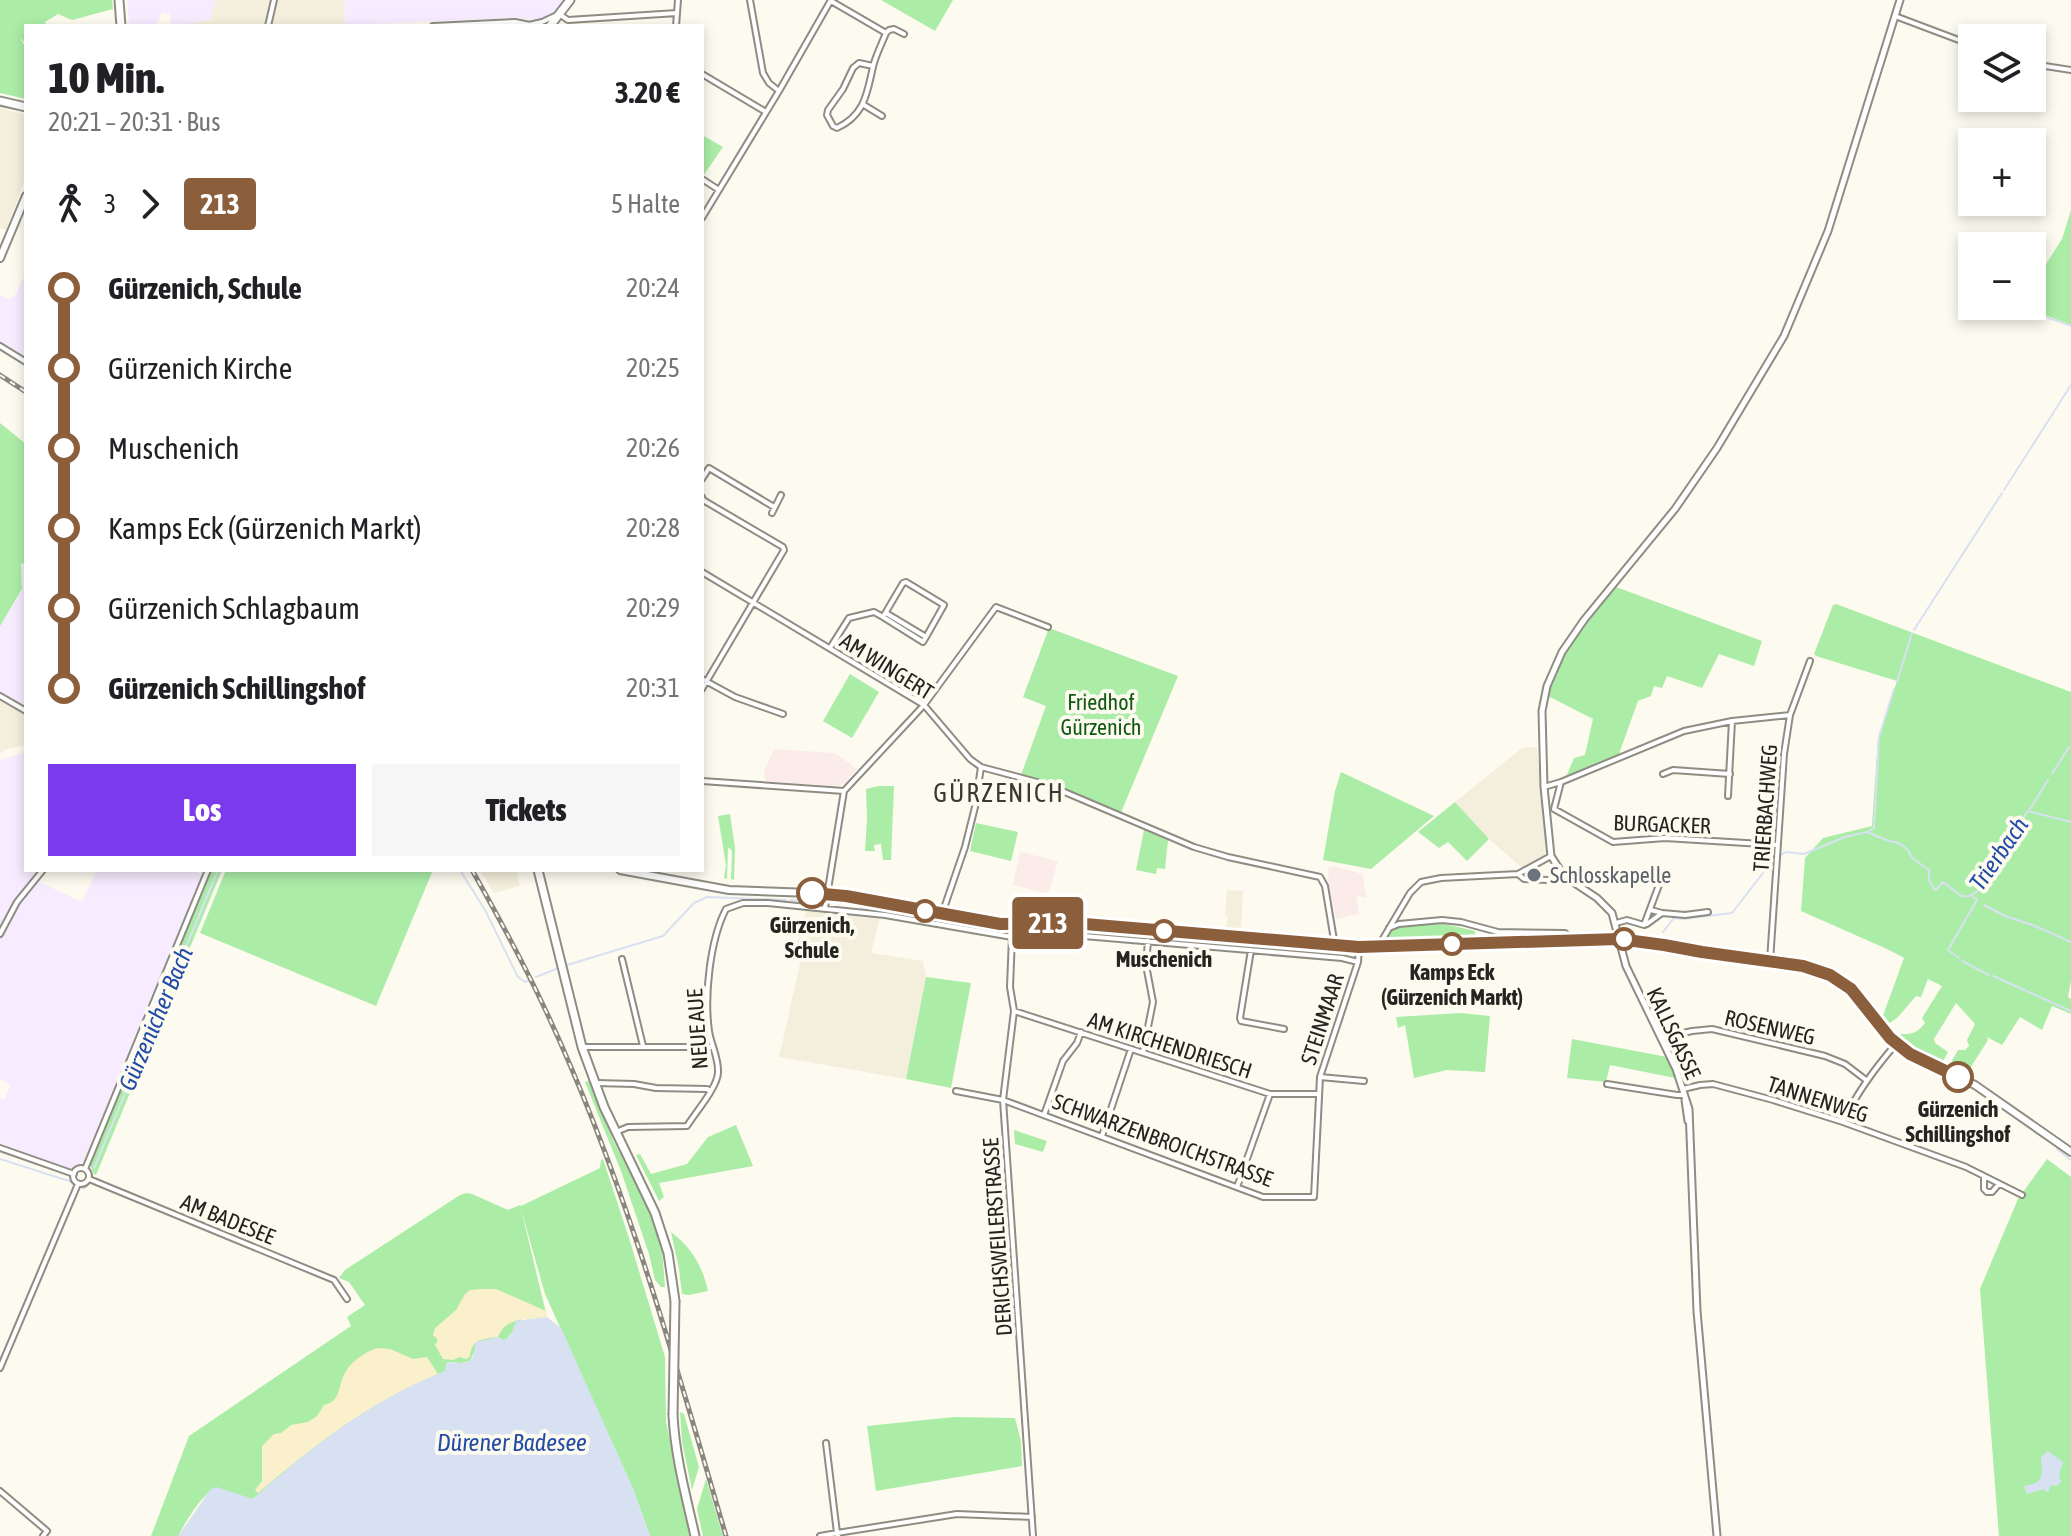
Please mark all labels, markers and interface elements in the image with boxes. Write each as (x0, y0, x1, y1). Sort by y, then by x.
map controls (1958, 24, 2046, 320)
button: layers (1958, 24, 2046, 112)
text: 10 Min. (48, 52, 164, 102)
text: 3.20 € (615, 75, 680, 109)
text: 20:21 – 20:31 · Bus (48, 107, 220, 137)
button: + (1958, 128, 2046, 216)
icon: walk (48, 182, 92, 226)
icon: forward (128, 182, 172, 226)
text: 213 (200, 188, 240, 220)
text: 3 (104, 189, 116, 219)
text: 5 Halte (611, 189, 680, 219)
button: − (1958, 232, 2046, 320)
text: Gürzenich, Schule (108, 271, 302, 305)
text: 20:24 (626, 273, 680, 303)
text: Gürzenich Kirche (108, 351, 292, 385)
text: 20:25 (626, 353, 680, 383)
text: Muschenich (108, 431, 240, 465)
text: 20:26 (626, 433, 680, 463)
text: Kamps Eck (Gürzenich Markt) (108, 511, 421, 545)
text: 20:28 (626, 513, 680, 543)
text: Gürzenich Schlagbaum (108, 591, 360, 625)
text: 20:29 (626, 593, 680, 623)
street label: AM WINGERT (836, 627, 939, 705)
text: Gürzenich Schillingshof (108, 671, 366, 705)
text: 20:31 (626, 673, 680, 703)
park label: Friedhof Gürzenich (1060, 689, 1142, 740)
street label: TRIERBACHWEG (1748, 743, 1782, 873)
button: Los (48, 764, 356, 856)
button: Tickets (372, 764, 680, 856)
district label: GÜRZENICH (933, 778, 1065, 808)
street label: BURGACKER (1613, 809, 1711, 839)
water label: Trierbach (1964, 812, 2034, 895)
place label: Schlosskapelle (1550, 862, 1671, 888)
marker: Schlosskapelle (1525, 866, 1543, 884)
marker: Gürzenich, Schule (797, 878, 827, 908)
line badge: 213 (1002, 897, 1094, 949)
unlabelled marker (914, 900, 936, 922)
text: 213 (1028, 907, 1068, 939)
place label: Gürzenich, Schule (770, 912, 855, 963)
marker: Muschenich (1153, 920, 1175, 942)
unlabelled marker (1613, 928, 1635, 950)
marker: Kamps Eck (Gürzenich Markt) (1441, 933, 1463, 955)
water label: Gürzenicher Bach (113, 943, 198, 1094)
place label: Muschenich (1116, 946, 1212, 972)
place label: Kamps Eck (Gürzenich Markt) (1381, 959, 1523, 1010)
street label: STEINMAAR (1295, 970, 1349, 1068)
street label: KALLSGASSE (1641, 983, 1707, 1084)
street label: NEUE AUE (681, 987, 713, 1070)
street label: ROSENWEG (1722, 1004, 1818, 1050)
street label: AM KIRCHENDRIESCH (1085, 1006, 1255, 1084)
marker: Gürzenich Schillingshof (1943, 1062, 1973, 1092)
street label: TANNENWEG (1764, 1070, 1872, 1128)
street label: SCHWARZENBROICHSTRASSE (1049, 1088, 1277, 1192)
place label: Gürzenich Schillingshof (1906, 1096, 2011, 1147)
street label: DERICHSWEILERSTRASSE (977, 1136, 1017, 1337)
street label: AM BADESEE (177, 1188, 280, 1250)
water label: Dürener Badesee (437, 1429, 587, 1456)

